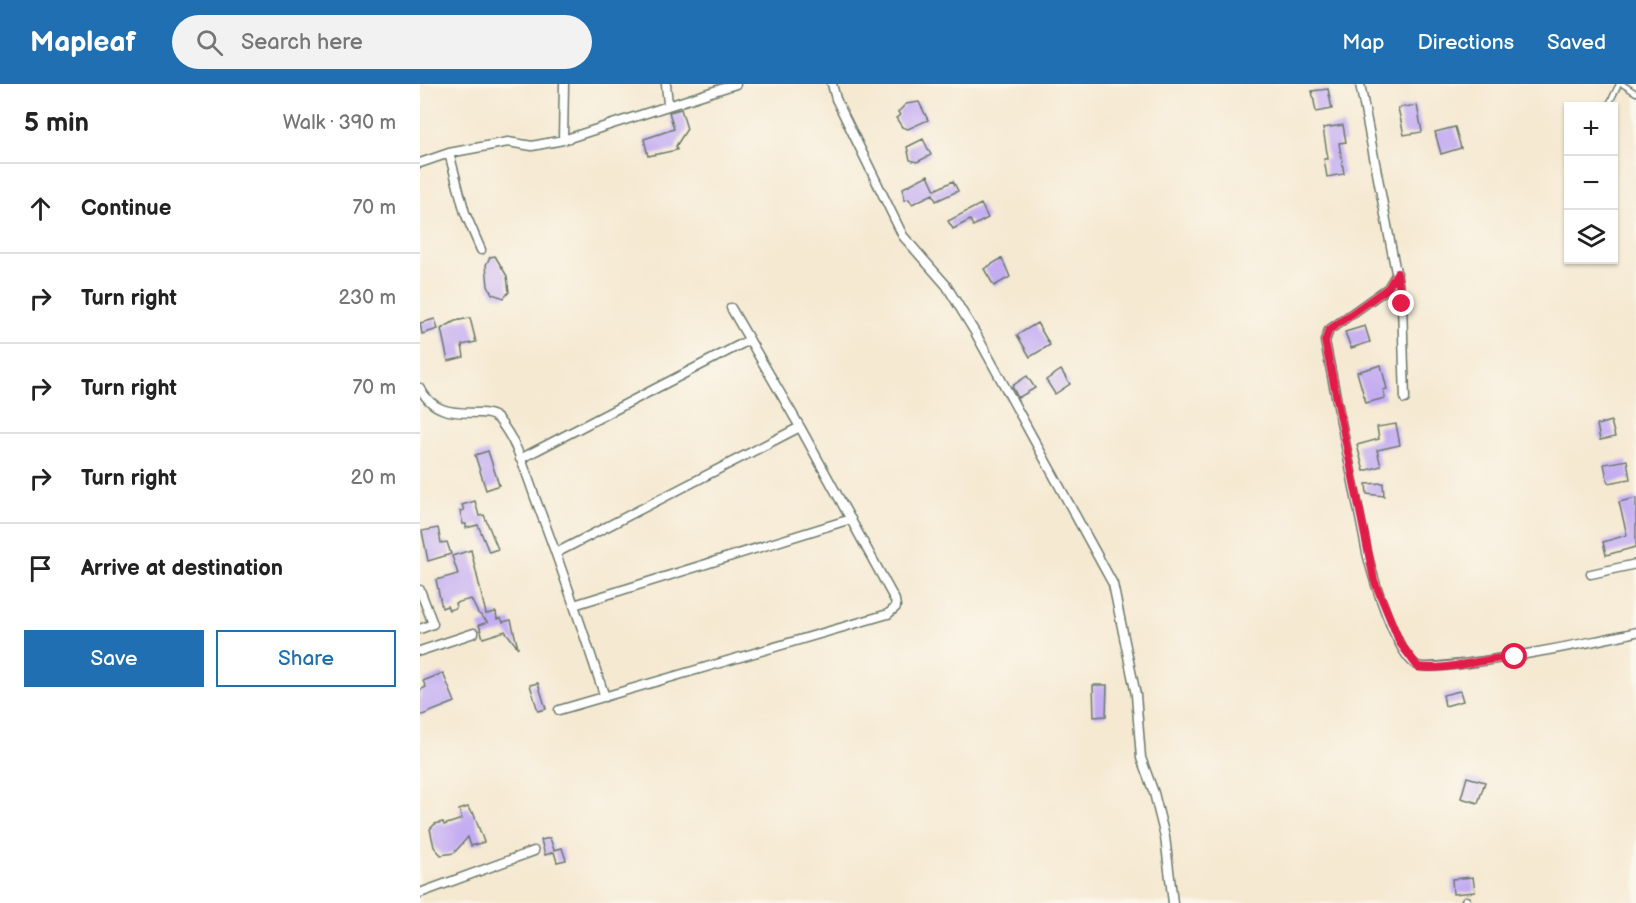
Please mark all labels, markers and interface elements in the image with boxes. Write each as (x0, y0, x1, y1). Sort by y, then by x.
search box (172, 15, 592, 69)
text: Mapleaf (30, 26, 136, 59)
icon: search (193, 26, 226, 59)
text: Search here (241, 29, 363, 56)
text: Map (1342, 30, 1385, 55)
text: Directions (1418, 30, 1514, 55)
text: Saved (1547, 30, 1606, 55)
map controls (1564, 102, 1618, 264)
button: + (1564, 102, 1618, 156)
text: 5 min (24, 108, 89, 139)
text: Walk · 390 m (283, 111, 396, 135)
button: − (1564, 156, 1618, 210)
icon: ahead (24, 192, 57, 225)
text: Continue (81, 195, 171, 222)
text: 70 m (352, 196, 396, 220)
button: layers (1564, 210, 1618, 264)
icon: right (24, 282, 57, 315)
text: Turn right (81, 285, 177, 312)
text: 230 m (339, 286, 396, 310)
route end (1388, 290, 1414, 316)
icon: right (24, 372, 57, 405)
text: Turn right (81, 375, 177, 402)
text: 70 m (352, 376, 396, 400)
icon: right (24, 462, 57, 495)
text: Turn right (81, 465, 177, 492)
text: 20 m (351, 466, 396, 490)
icon: arrive (24, 552, 57, 585)
text: Arrive at destination (81, 555, 283, 582)
button: Save (24, 630, 204, 687)
button: Share (216, 630, 396, 687)
route start (1501, 643, 1527, 669)

